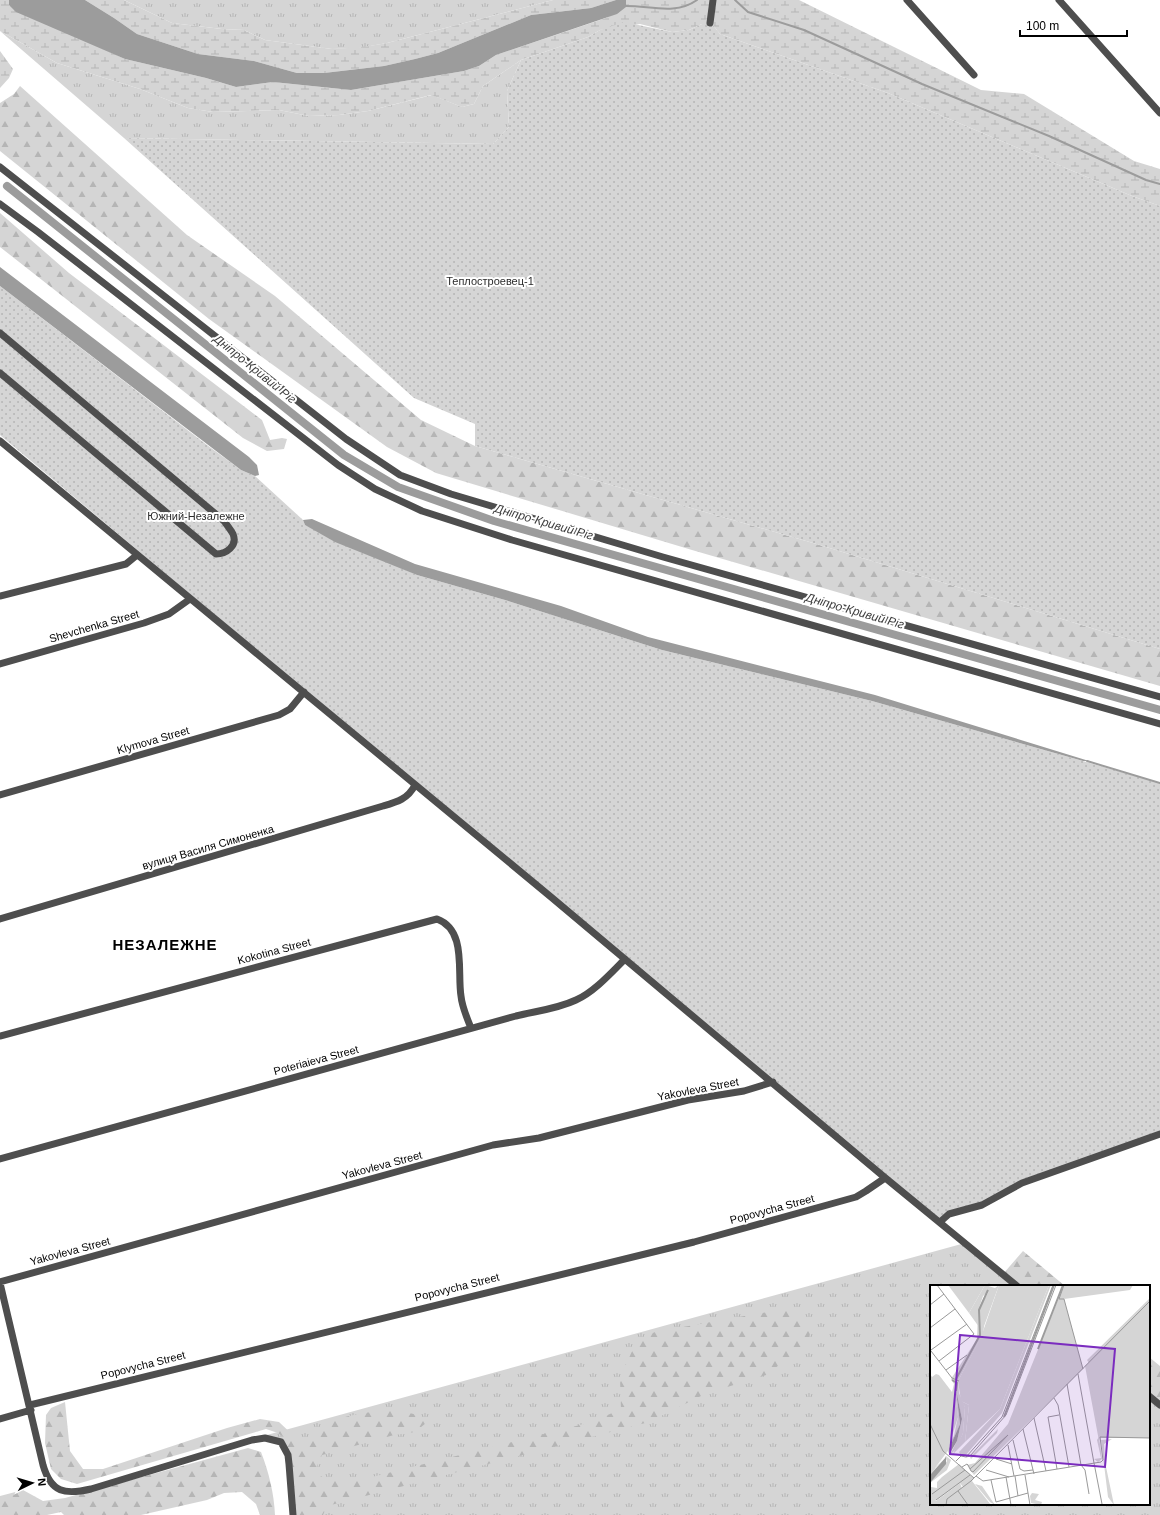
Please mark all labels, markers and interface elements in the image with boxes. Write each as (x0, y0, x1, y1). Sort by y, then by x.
scale bar (1020, 12, 1127, 38)
text: 100 m (1026, 19, 1059, 33)
park label: Теплостроевец-1 (446, 275, 534, 287)
water label: Дніпро-Кривий Ріг (210, 330, 299, 406)
water label: Дніпро-Кривий Ріг (491, 501, 595, 543)
park label: Южний-Незалежне (147, 510, 245, 522)
water label: Дніпро-Кривий Ріг (802, 590, 906, 632)
street label: Shevchenka Street (48, 607, 140, 645)
street label: Klymova Street (115, 724, 191, 756)
street label: вулиця Василя Симоненка (141, 822, 276, 872)
street label: Kokotina Street (236, 935, 312, 967)
district label: НЕЗАЛЕЖНЕ (112, 936, 218, 953)
street label: Poteriaieva Street (272, 1043, 360, 1077)
street label: Yakovleva Street (656, 1075, 740, 1103)
street label: Yakovleva Street (341, 1149, 423, 1181)
street label: Popovycha Street (729, 1192, 815, 1226)
street label: Yakovleva Street (29, 1235, 111, 1267)
street label: Popovycha Street (413, 1271, 501, 1303)
inset map (930, 1285, 1150, 1505)
street label: Popovycha Street (99, 1349, 187, 1381)
north arrow (12, 1463, 52, 1503)
text: N (36, 1478, 48, 1487)

